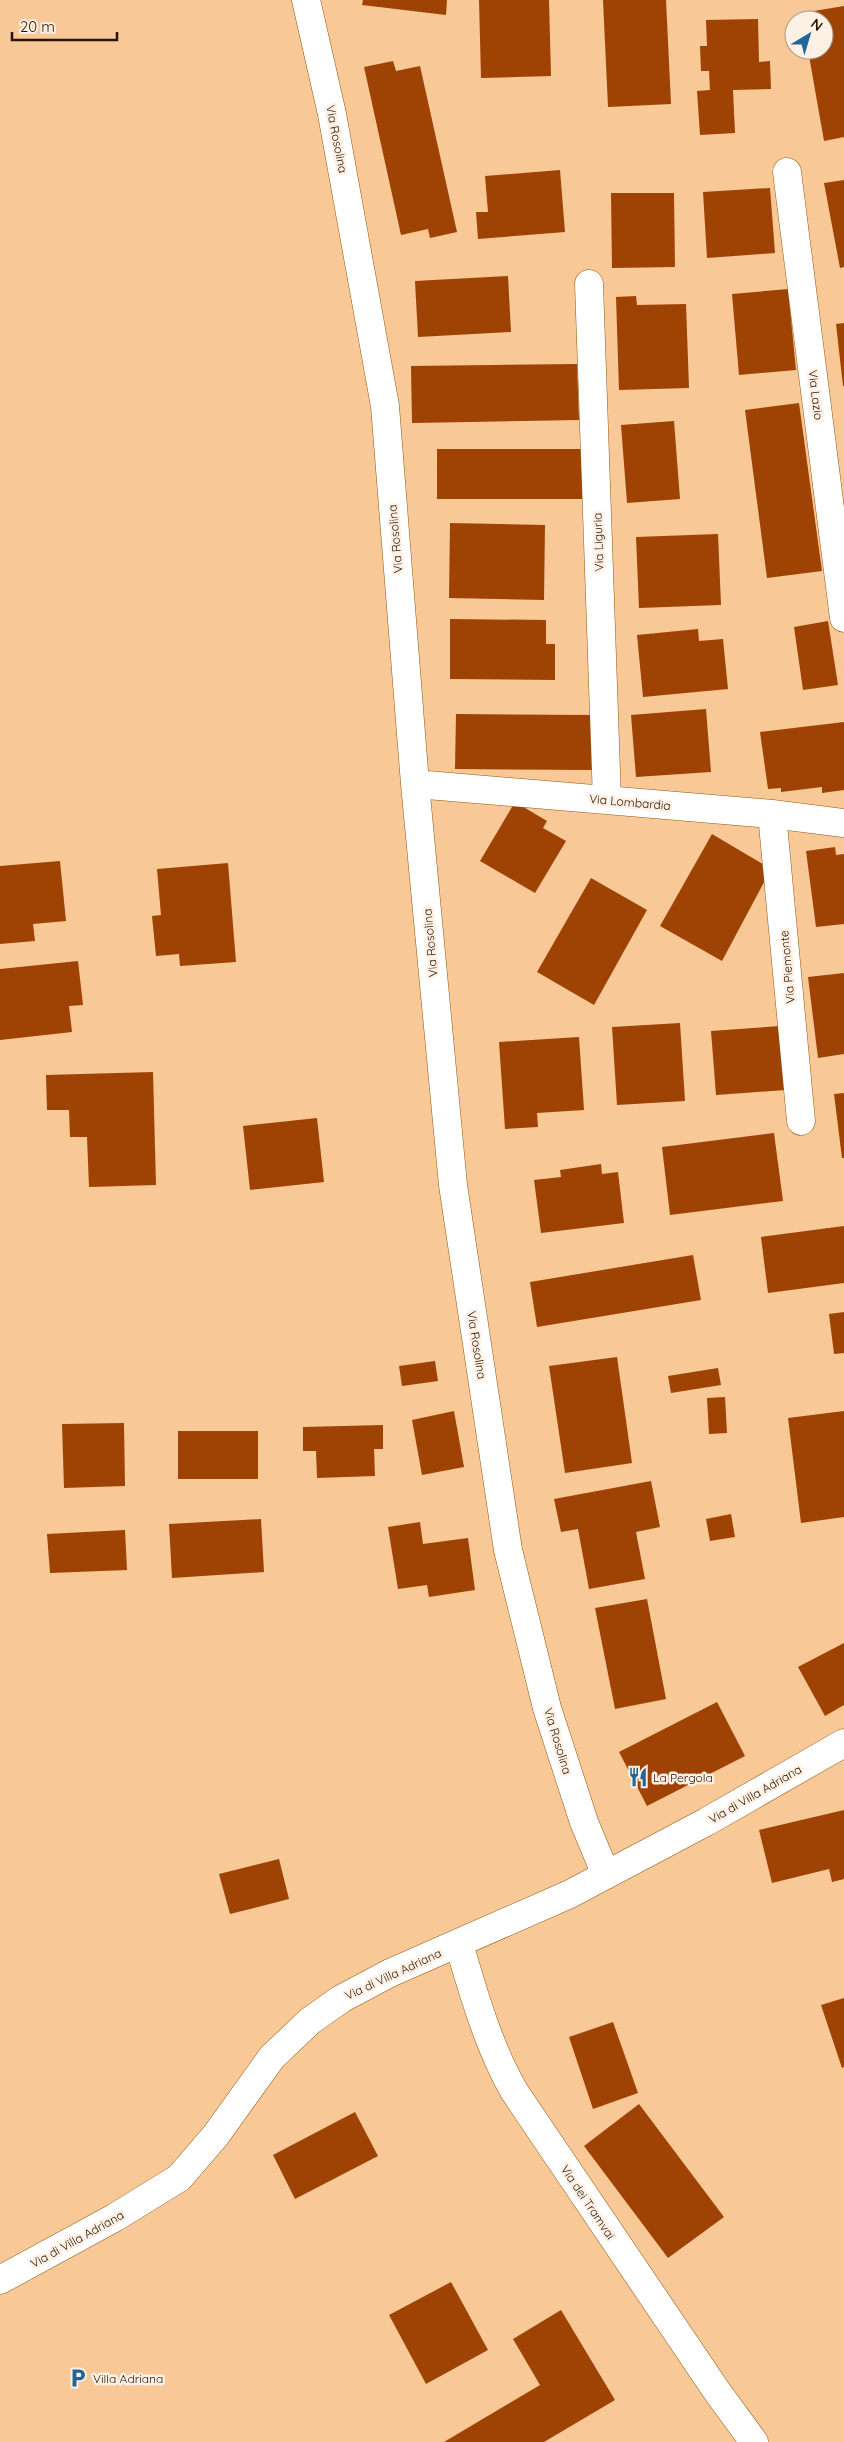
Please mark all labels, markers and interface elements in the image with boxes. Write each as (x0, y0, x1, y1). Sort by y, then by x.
scale bar (12, 10, 118, 42)
north arrow (784, 10, 834, 60)
text: N (807, 14, 827, 35)
text: 20 m (20, 17, 55, 36)
street label: Via Rosolina (323, 104, 351, 174)
street label: Via Lazio (805, 369, 827, 421)
street label: Via Rosolina (385, 504, 405, 574)
street label: Via Liguria (589, 512, 607, 572)
street label: Via Lombardia (589, 791, 671, 813)
street label: Via Rosolina (420, 908, 440, 978)
street label: Via Piemonte (776, 930, 798, 1004)
street label: Via Rosolina (464, 1310, 490, 1380)
street label: Via Rosolina (541, 1706, 575, 1776)
street label: Via di Villa Adriana (706, 1761, 804, 1827)
restaurant icon: La Pergola (627, 1766, 649, 1788)
place label: La Pergola (653, 1770, 713, 1785)
street label: Via di Villa Adriana (342, 1945, 444, 2003)
street label: Via dei Tramvai (558, 2162, 618, 2242)
street label: Via di Villa Adriana (28, 2207, 126, 2271)
parking icon: Villa Adriana (67, 2367, 89, 2389)
place label: Villa Adriana (93, 2371, 163, 2386)

